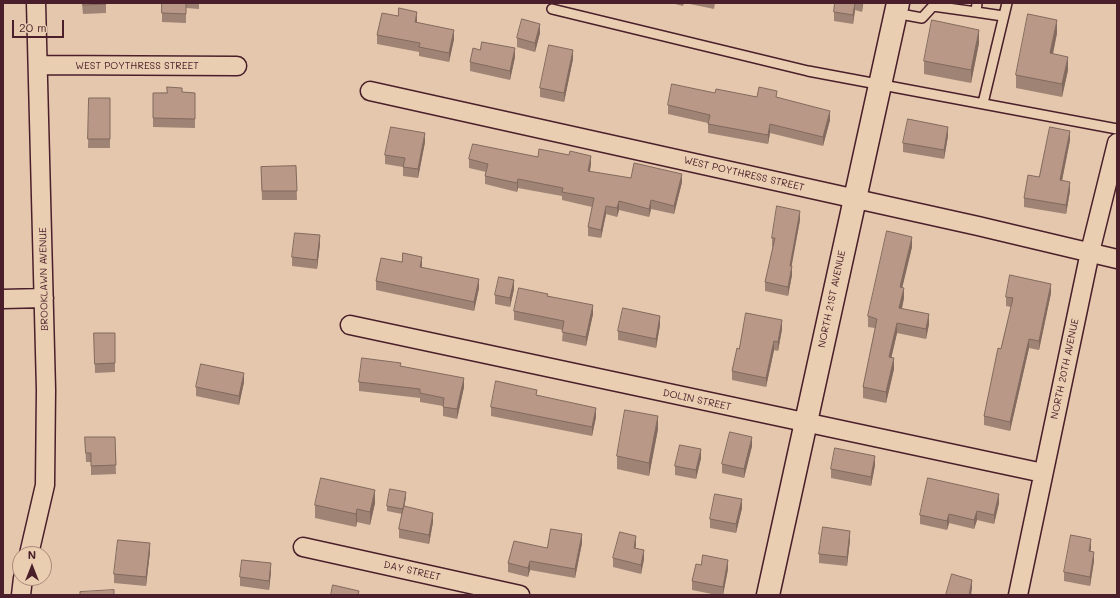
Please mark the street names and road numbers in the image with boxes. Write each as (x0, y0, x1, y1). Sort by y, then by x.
street label: WEST POYTHRESS STREET (75, 60, 199, 72)
street label: WEST POYTHRESS STREET (683, 154, 805, 194)
street label: BROOKLAWN AVENUE (37, 227, 51, 331)
street label: NORTH 21ST AVENUE (816, 249, 848, 349)
street label: NORTH 20TH AVENUE (1048, 318, 1082, 420)
street label: DOLIN STREET (662, 387, 732, 413)
street label: DAY STREET (382, 559, 442, 583)

